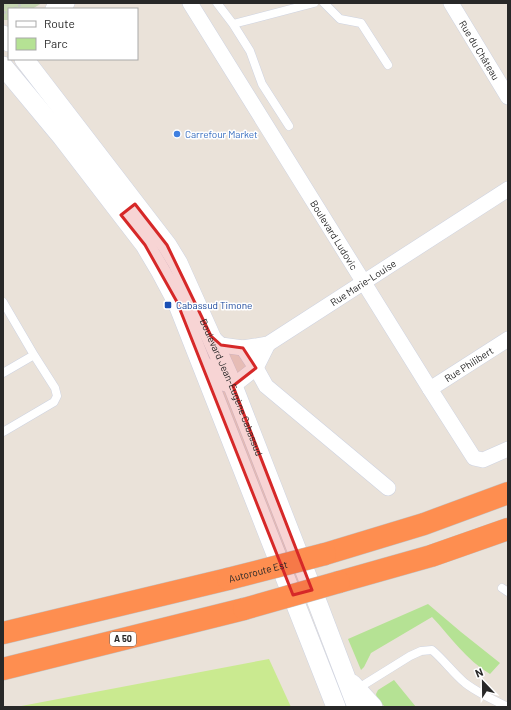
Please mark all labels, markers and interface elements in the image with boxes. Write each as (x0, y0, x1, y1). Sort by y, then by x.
legend (8, 8, 138, 60)
text: Route (44, 16, 75, 30)
street label: Rue du Château (457, 18, 502, 82)
text: Parc (44, 36, 68, 50)
place label: Carrefour Market (185, 128, 258, 140)
marker: Carrefour Market (172, 129, 182, 139)
street label: Boulevard Ludovic (308, 198, 360, 272)
street label: Rue Marie-Louise (328, 257, 398, 308)
place label: Cabassud Timone (176, 299, 252, 311)
marker: Cabassud Timone (163, 300, 173, 310)
street label: Boulevard Jean-Eugène Cabassud (198, 317, 266, 458)
street label: Rue Philibert (442, 344, 496, 384)
street label: Autoroute Est (227, 558, 289, 585)
road number: A 50 (110, 632, 136, 646)
north arrow (463, 662, 503, 702)
text: N (473, 665, 485, 680)

